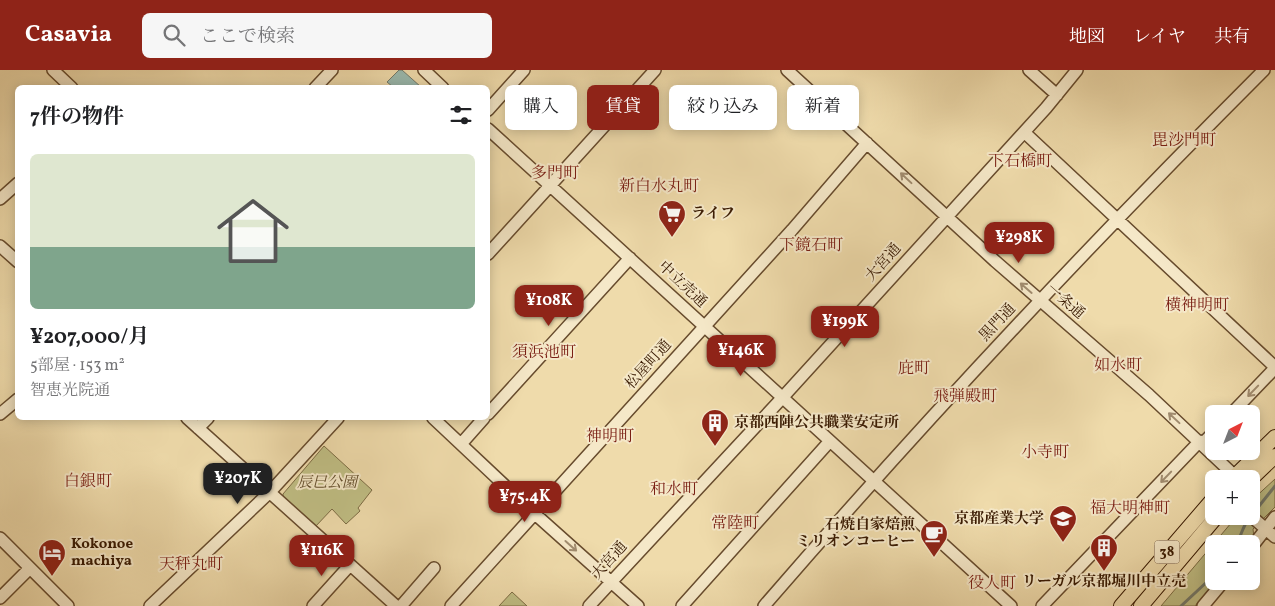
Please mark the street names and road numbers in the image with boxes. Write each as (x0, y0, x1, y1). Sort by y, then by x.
street label: 大宮通 (861, 239, 907, 287)
street label: 中立売通 (653, 257, 711, 313)
street label: 一条通 (1041, 279, 1089, 325)
street label: 黒門通 (975, 299, 1021, 347)
street label: 松屋町通 (621, 336, 677, 394)
street label: 大宮通 (587, 537, 633, 585)
road number: 38 (1154, 541, 1180, 564)

